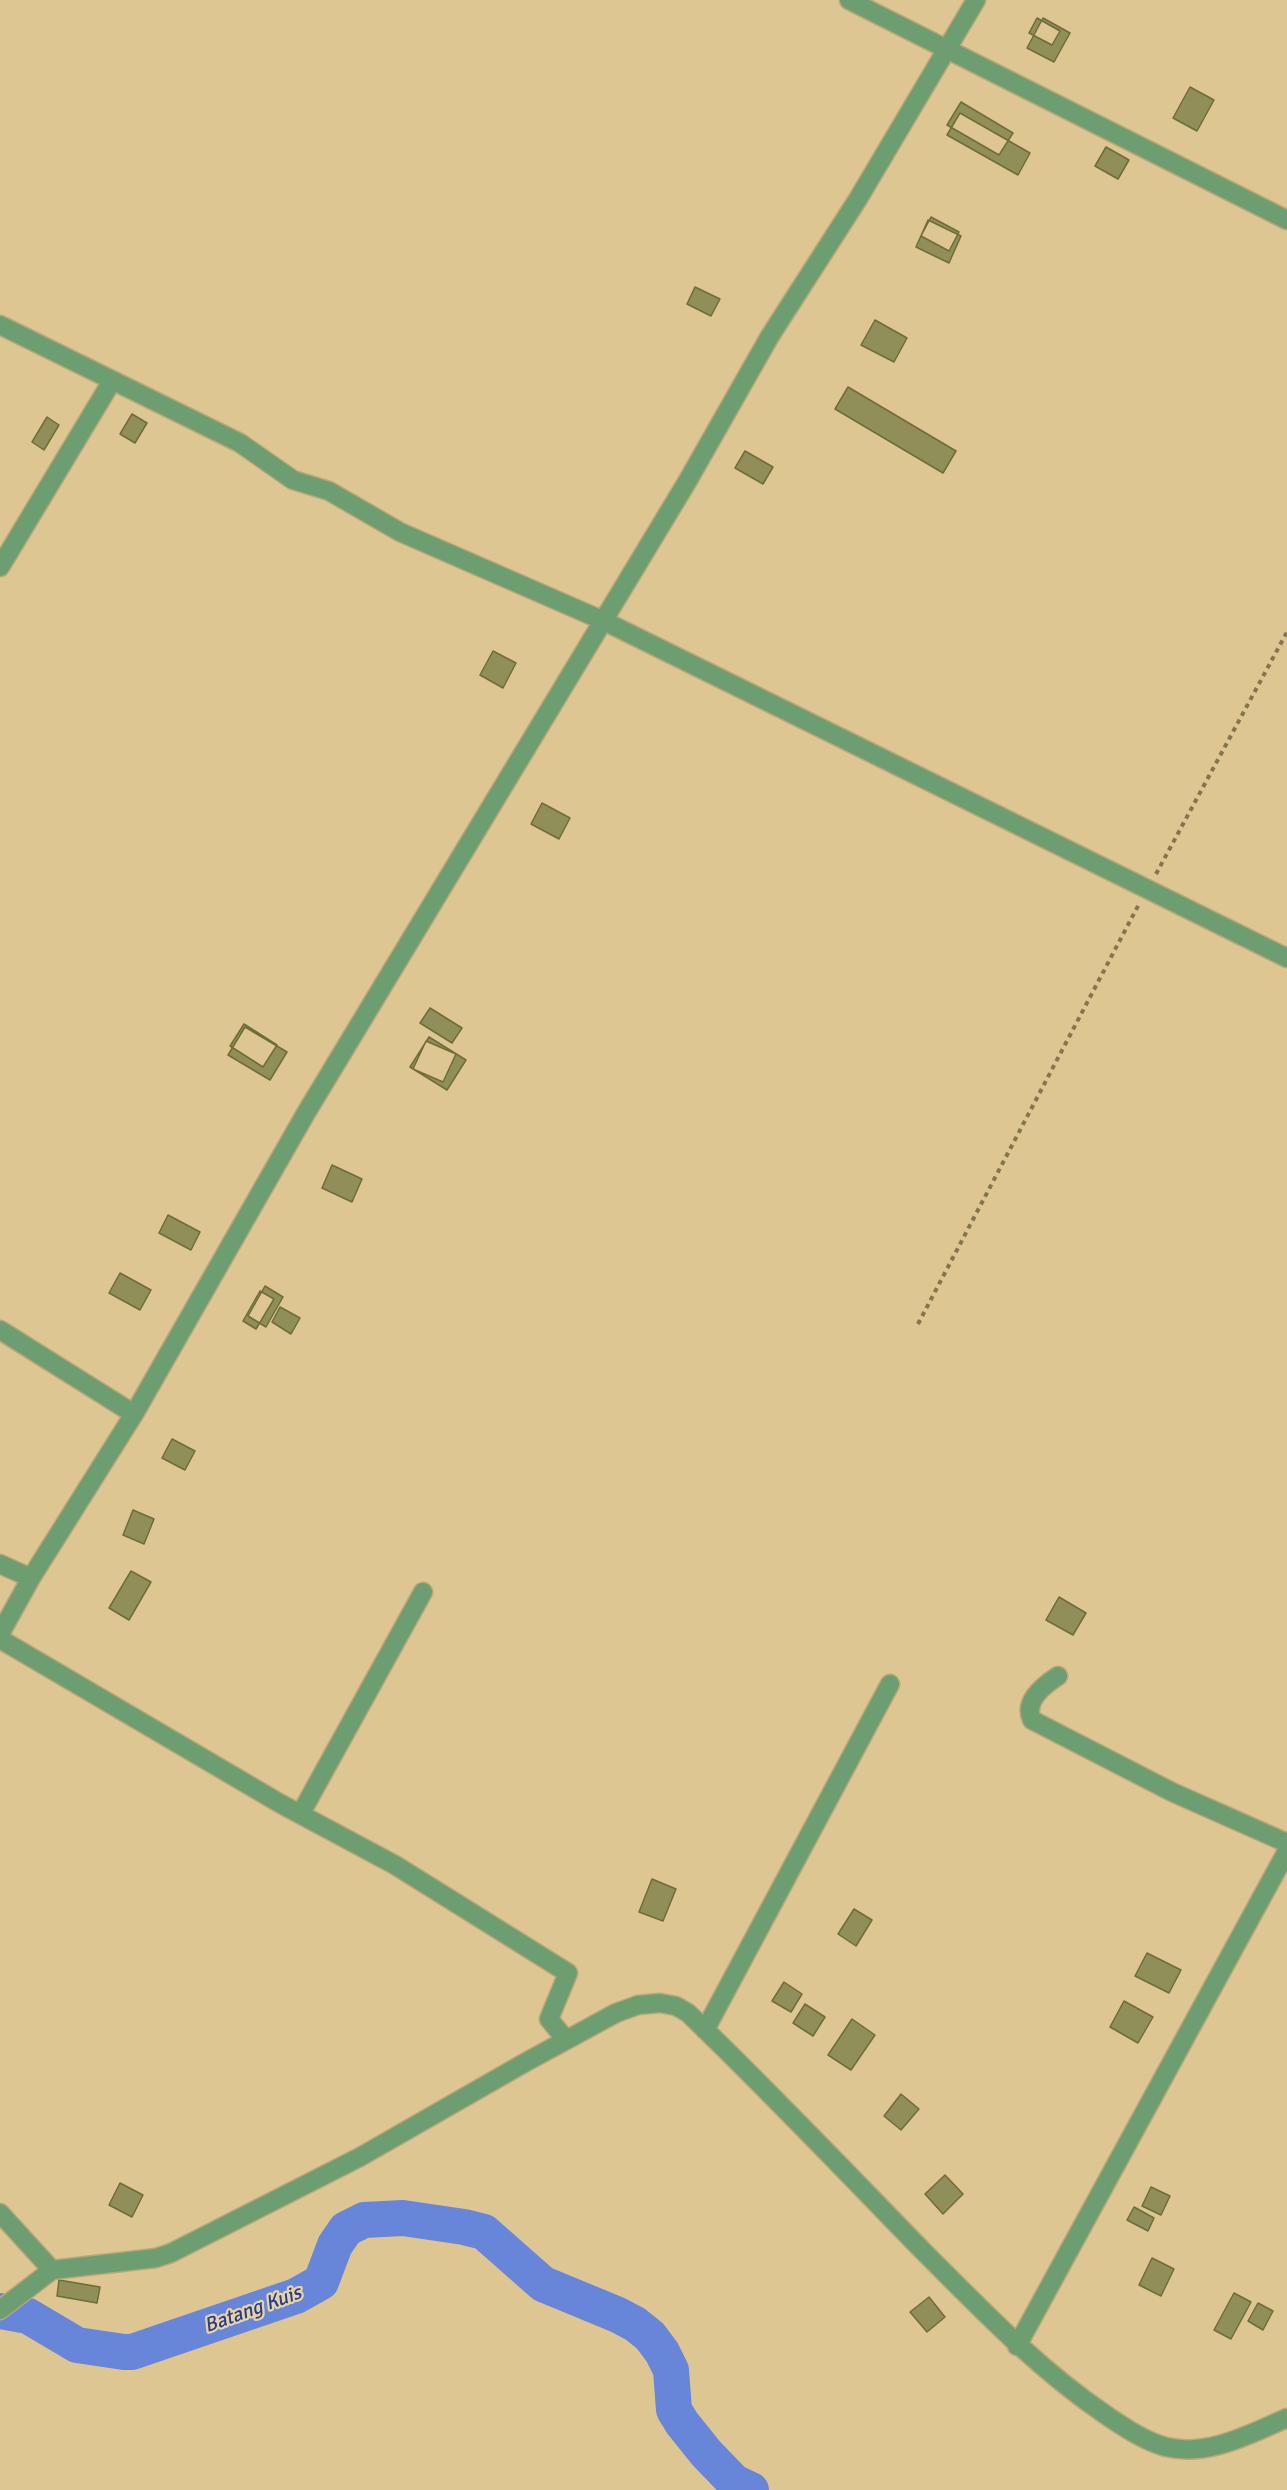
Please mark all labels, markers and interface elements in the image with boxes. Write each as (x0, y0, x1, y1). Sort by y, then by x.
water label: Batang Kuis (201, 2281, 305, 2339)

